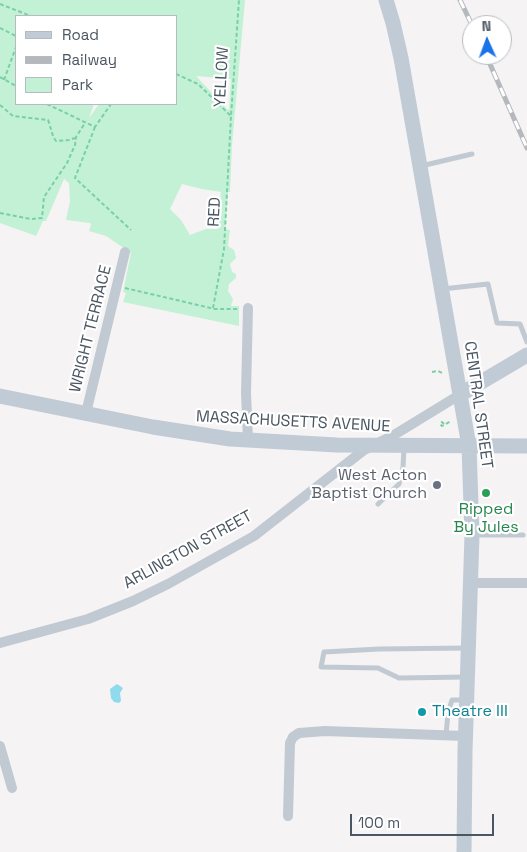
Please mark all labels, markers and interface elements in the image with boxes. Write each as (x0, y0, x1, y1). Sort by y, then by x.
legend (15, 15, 178, 105)
north arrow (462, 15, 512, 65)
text: N (481, 17, 492, 35)
text: Road (62, 25, 99, 44)
street label: YELLOW (211, 46, 233, 108)
text: Railway (62, 50, 117, 69)
text: Park (62, 75, 93, 94)
street label: RED (205, 197, 225, 227)
street label: WRIGHT TERRACE (66, 263, 116, 395)
street label: CENTRAL STREET (460, 340, 496, 470)
street label: MASSACHUSETTS AVENUE (195, 407, 391, 437)
place label: West Acton Baptist Church (311, 466, 427, 504)
marker: West Acton Baptist Church (431, 479, 443, 491)
marker: Ripped By Jules (480, 487, 492, 499)
place label: Ripped By Jules (453, 500, 519, 538)
street label: ARLINGTON STREET (120, 507, 256, 593)
place label: Theatre III (432, 702, 508, 722)
marker: Theatre III (416, 706, 428, 718)
scale bar (352, 804, 496, 836)
text: 100 m (358, 813, 400, 832)

